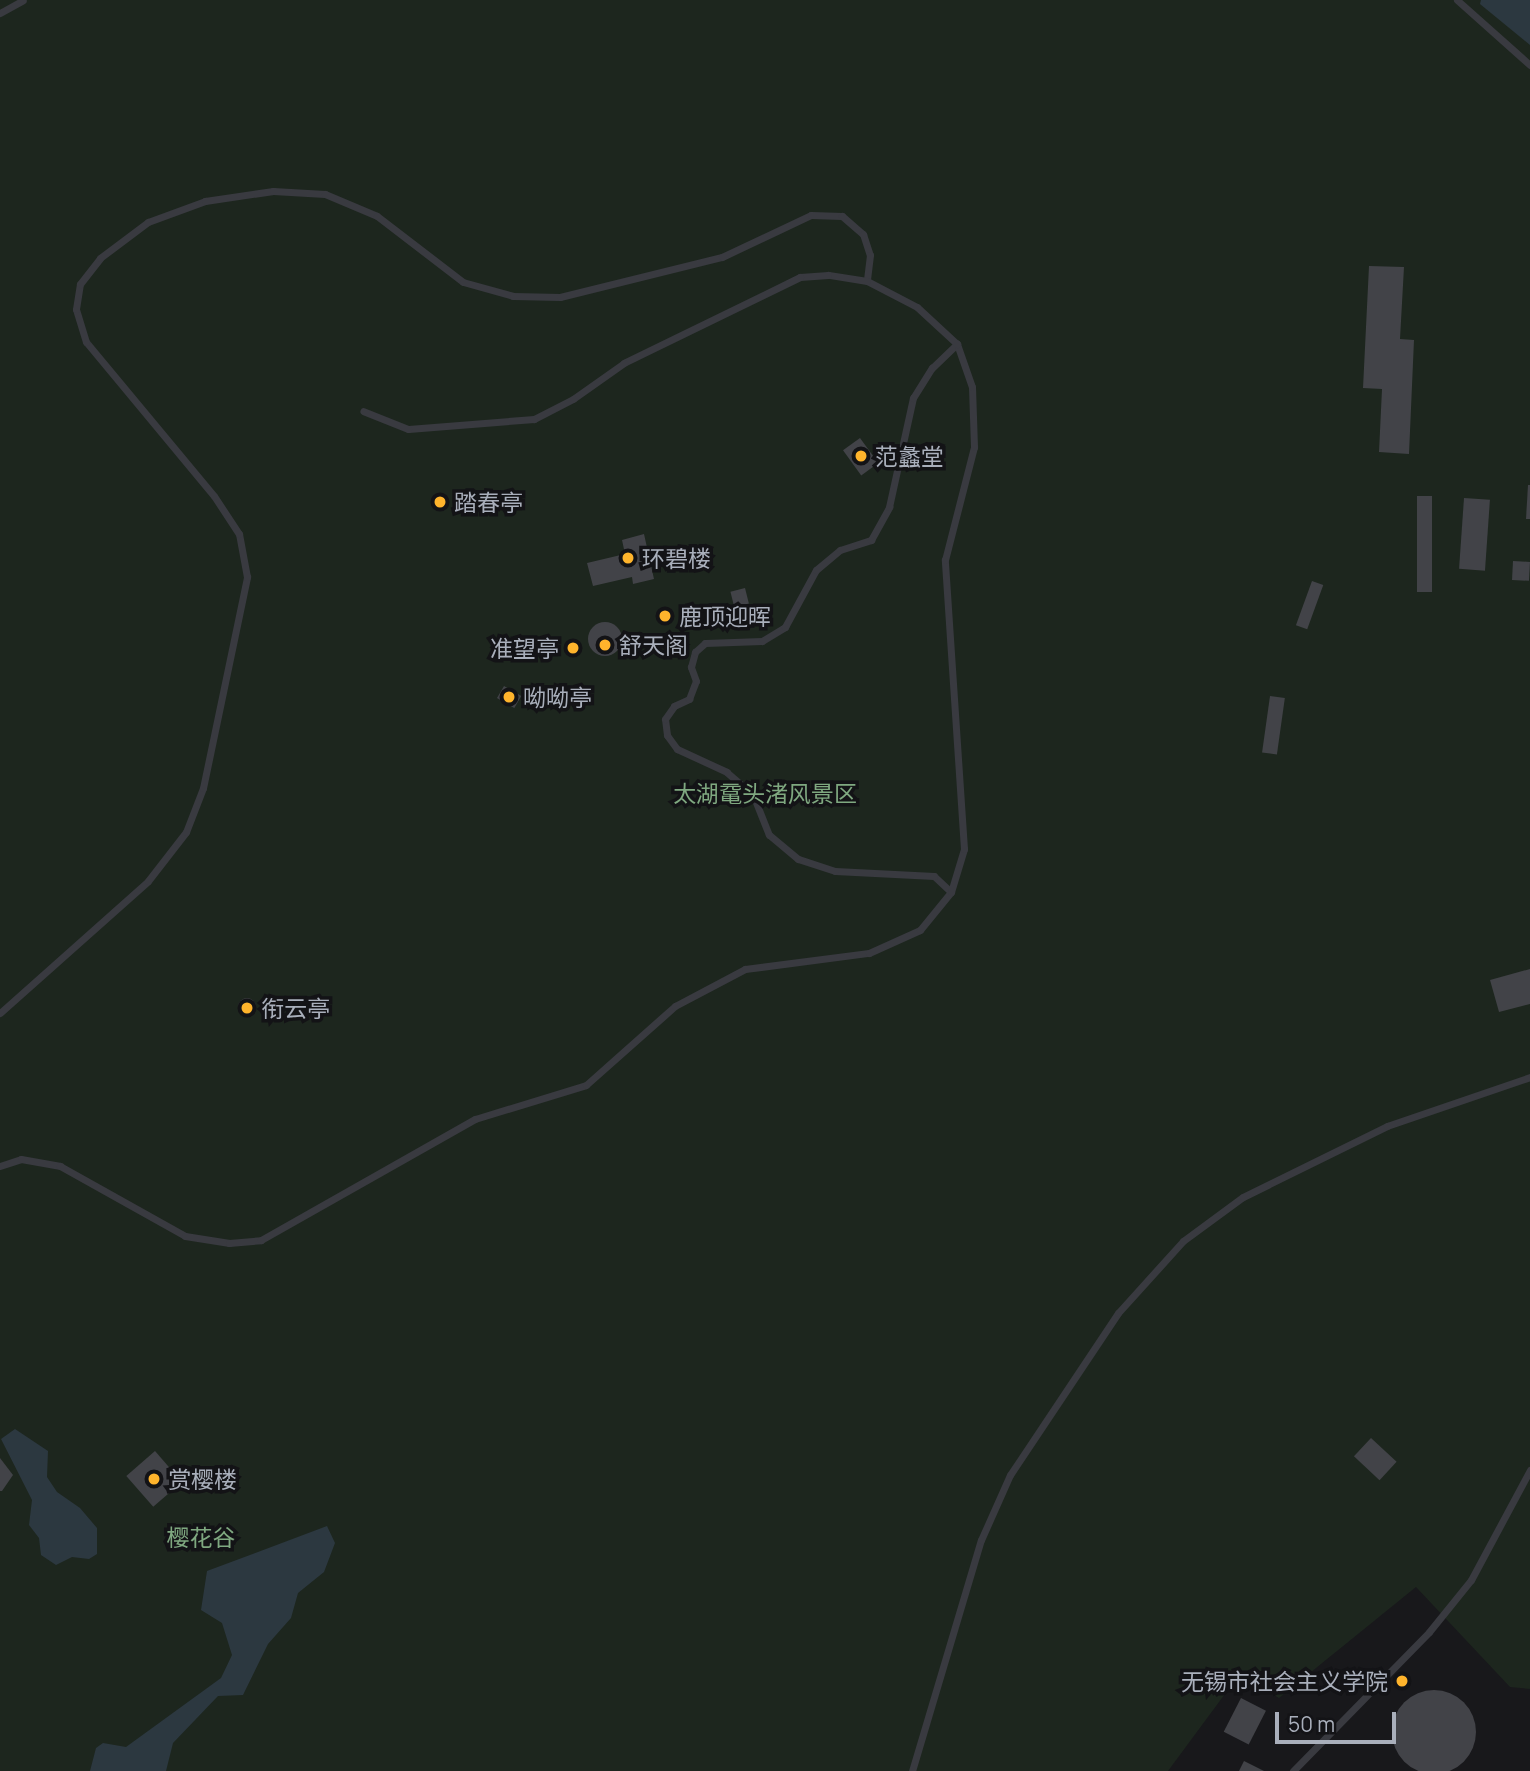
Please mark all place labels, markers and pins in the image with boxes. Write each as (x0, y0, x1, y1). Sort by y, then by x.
place label: 范蠡堂 (875, 442, 944, 470)
marker: 范蠡堂 (853, 448, 869, 464)
place label: 踏春亭 (454, 488, 523, 516)
marker: 踏春亭 (432, 494, 448, 510)
place label: 环碧楼 (642, 544, 711, 572)
marker: 环碧楼 (620, 550, 636, 566)
place label: 鹿顶迎晖 (679, 602, 771, 630)
marker: 鹿顶迎晖 (657, 608, 673, 624)
place label: 舒天阁 (619, 631, 688, 659)
place label: 准望亭 (490, 634, 559, 662)
marker: 舒天阁 (597, 637, 613, 653)
marker: 准望亭 (565, 640, 581, 656)
place label: 呦呦亭 (523, 683, 592, 711)
marker: 呦呦亭 (501, 689, 517, 705)
place label: 衔云亭 (261, 994, 330, 1022)
marker: 衔云亭 (239, 1000, 255, 1016)
place label: 赏樱楼 (168, 1465, 237, 1493)
marker: 赏樱楼 (146, 1471, 162, 1487)
place label: 无锡市社会主义学院 (1181, 1667, 1388, 1695)
marker: 无锡市社会主义学院 (1394, 1673, 1410, 1689)

